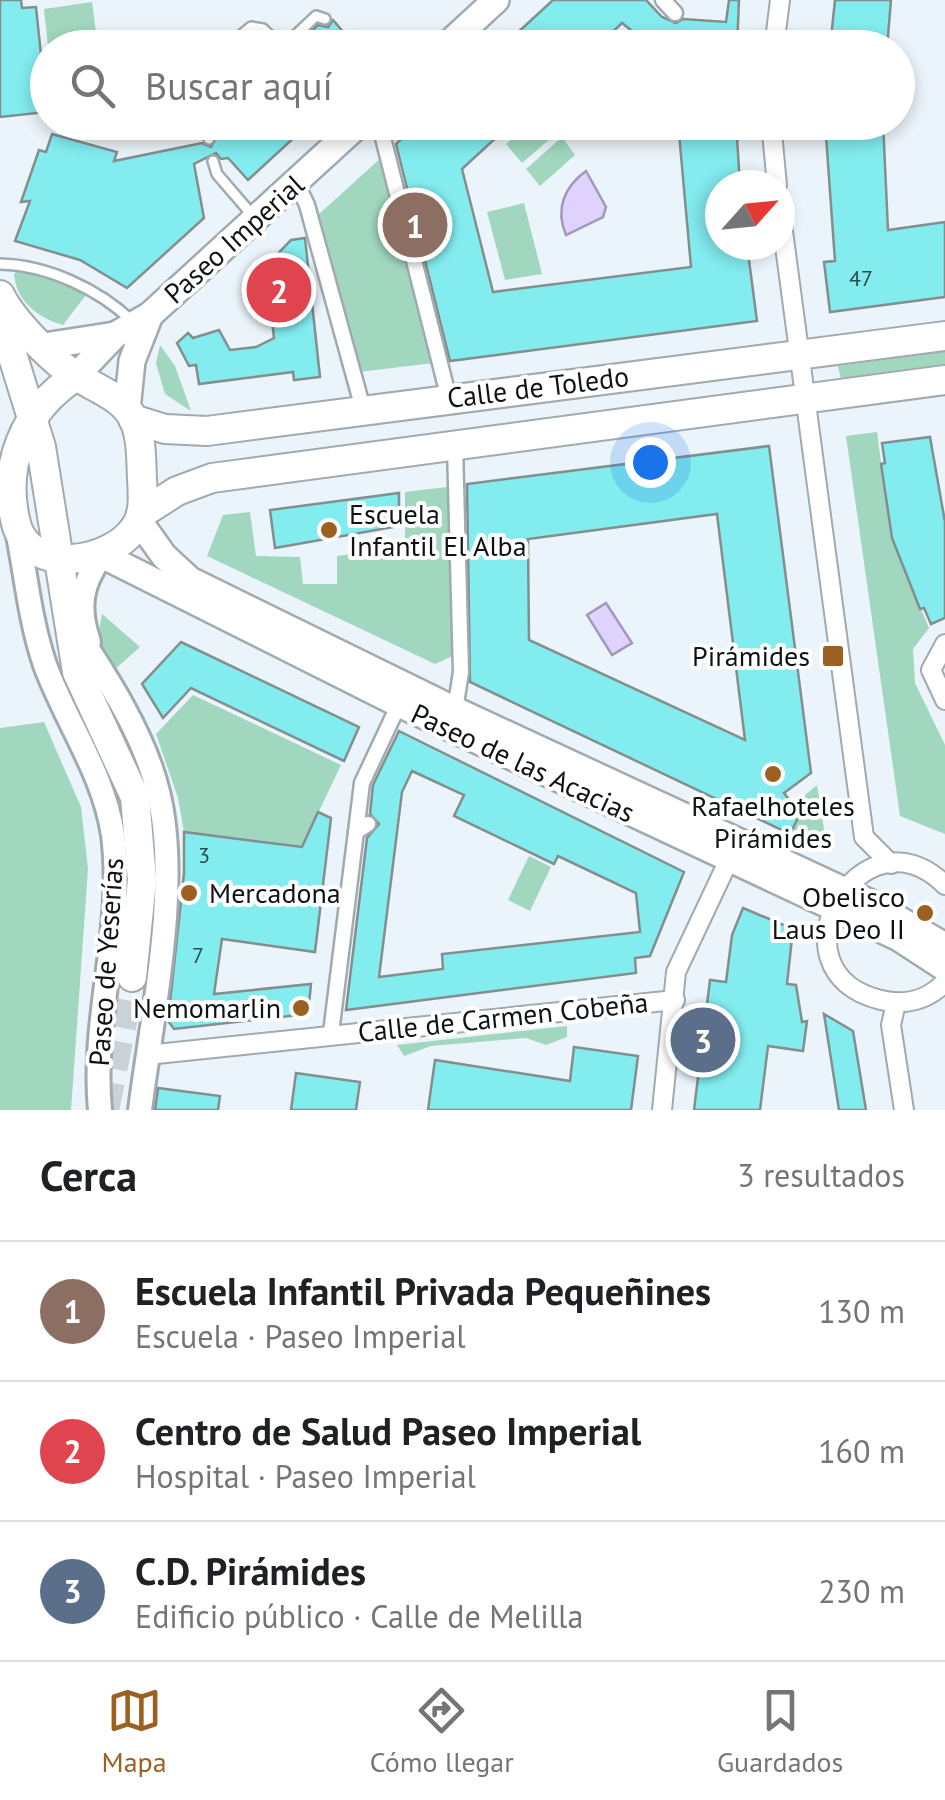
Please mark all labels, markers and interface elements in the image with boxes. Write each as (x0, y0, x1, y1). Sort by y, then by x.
search box (30, 30, 915, 140)
icon: search (65, 58, 120, 113)
text: Buscar aquí (145, 61, 333, 110)
street label: Paseo Imperial (156, 166, 311, 311)
north arrow (705, 170, 795, 260)
pin: 1 (382, 188, 448, 262)
pin: 2 (246, 252, 312, 328)
house number: 47 (849, 264, 873, 292)
street label: Calle de Toledo (445, 357, 631, 416)
your location (625, 437, 676, 488)
place label: Escuela Infantil El Alba (349, 495, 527, 564)
marker: Escuela Infantil El Alba (318, 519, 340, 541)
place label: Pirámides (692, 637, 810, 674)
marker: Pirámides (820, 643, 846, 669)
street label: Paseo de las Acacias (406, 695, 641, 831)
marker: Rafaelhoteles Pirámides (762, 763, 784, 785)
place label: Rafaelhoteles Pirámides (691, 787, 855, 856)
house number: 3 (198, 841, 210, 869)
street label: Paseo de Yeserías (80, 856, 131, 1067)
place label: Mercadona (209, 874, 341, 911)
place label: Obelisco Laus Deo II (772, 878, 905, 947)
marker: Mercadona (178, 882, 200, 904)
marker: Obelisco Laus Deo II (914, 902, 936, 924)
house number: 7 (192, 941, 204, 969)
street label: Calle de Carmen Cobeña (356, 983, 650, 1050)
place label: Nemomarlin (133, 989, 281, 1026)
marker: Nemomarlin (290, 997, 312, 1019)
pin: 3 (670, 1002, 736, 1078)
text: Cerca (40, 1148, 137, 1203)
text: 3 resultados (737, 1154, 905, 1196)
text: Escuela Infantil Privada Pequeñines (135, 1266, 711, 1315)
text: 1 (63, 1290, 82, 1332)
text: 130 m (818, 1290, 905, 1332)
text: Escuela · Paseo Imperial (135, 1315, 466, 1357)
text: Centro de Salud Paseo Imperial (135, 1406, 641, 1455)
text: 2 (63, 1430, 82, 1472)
text: 160 m (818, 1430, 905, 1472)
text: Hospital · Paseo Imperial (135, 1455, 476, 1497)
text: C.D. Pirámides (135, 1546, 366, 1595)
text: 3 (63, 1570, 82, 1612)
text: 230 m (818, 1570, 905, 1612)
text: Edificio público · Calle de Melilla (135, 1595, 583, 1637)
tab: Mapa (102, 1683, 167, 1780)
tab: Cómo llegar (370, 1683, 514, 1780)
tab: Guardados (717, 1683, 843, 1780)

